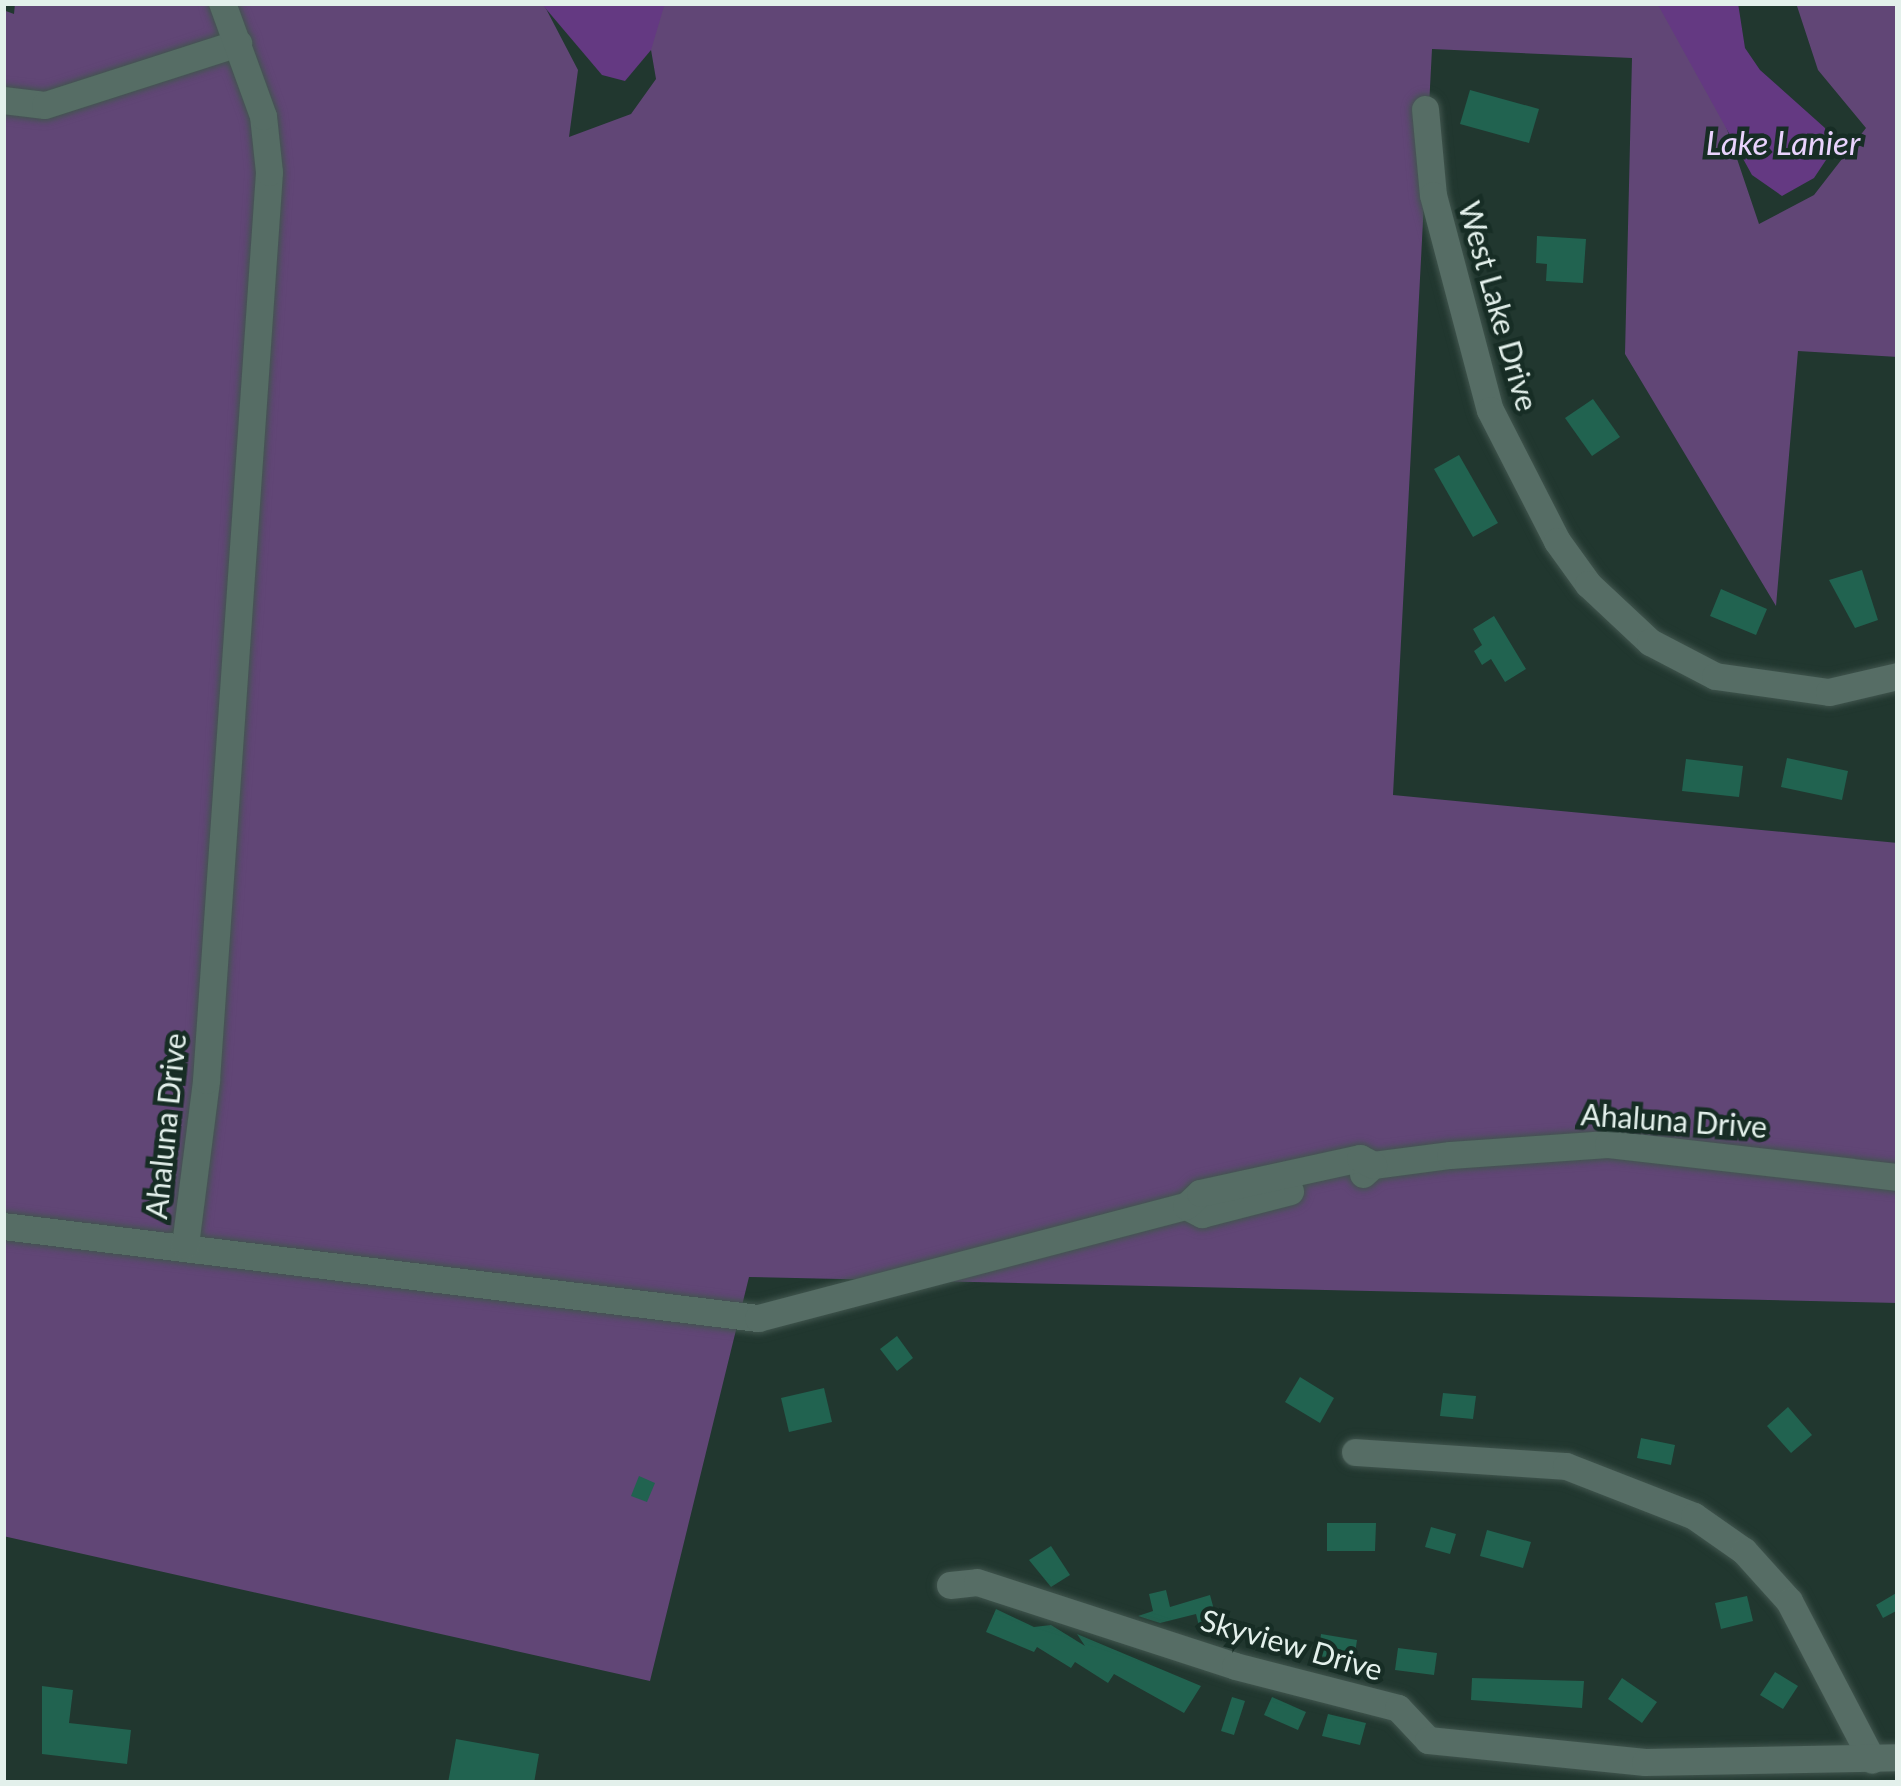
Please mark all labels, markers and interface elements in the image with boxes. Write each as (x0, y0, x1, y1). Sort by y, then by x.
water label: Lake Lanier (1706, 123, 1860, 163)
street label: West Lake Drive (1452, 197, 1546, 415)
street label: Ahaluna Drive (137, 1031, 193, 1221)
street label: Ahaluna Drive (1580, 1096, 1768, 1144)
street label: Skyview Drive (1197, 1601, 1387, 1687)

